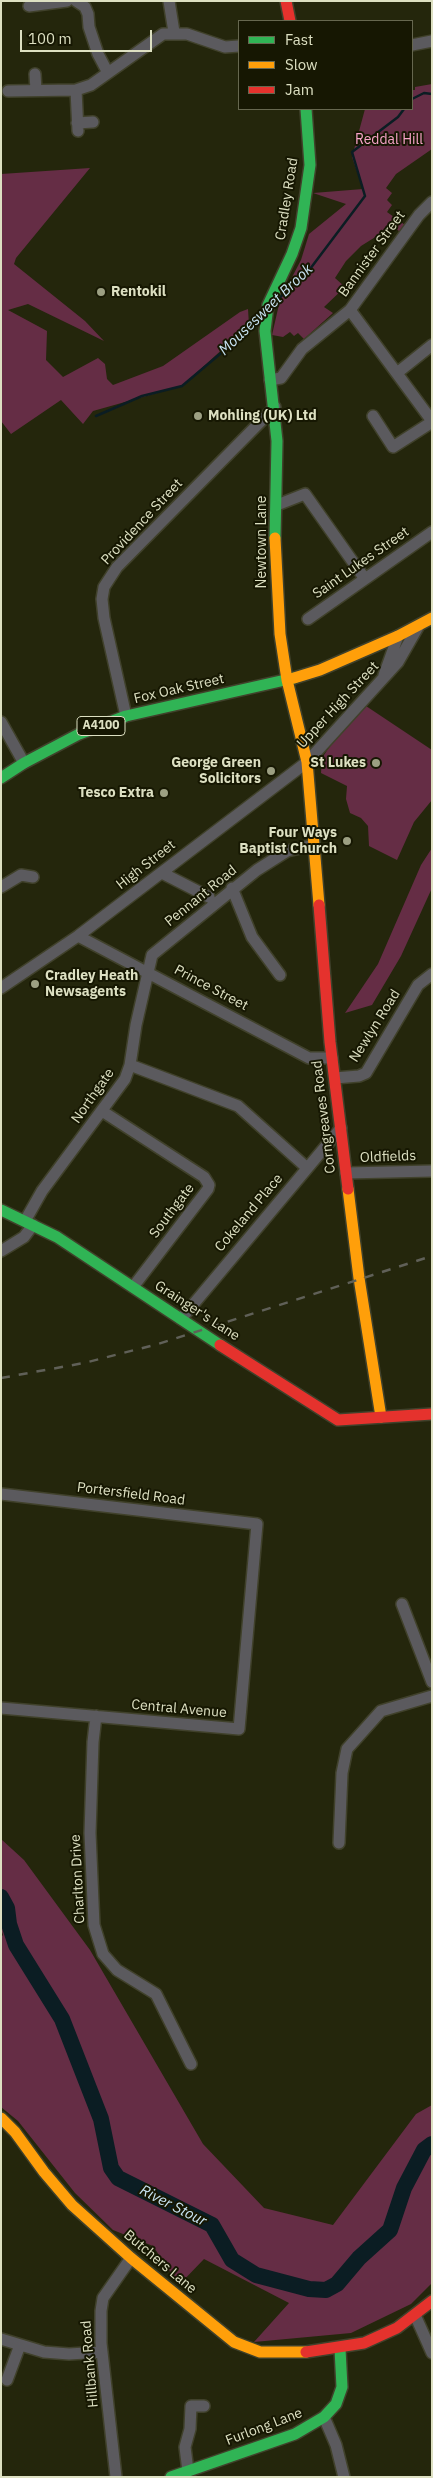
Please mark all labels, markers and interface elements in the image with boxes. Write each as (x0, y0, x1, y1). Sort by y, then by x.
scale bar (22, 20, 155, 52)
legend (238, 20, 413, 110)
text: 100 m (28, 29, 72, 48)
text: Fast (285, 30, 313, 49)
text: Slow (285, 55, 318, 74)
text: Jam (285, 80, 314, 99)
park label: Reddal Hill (355, 132, 423, 148)
street label: Cradley Road (272, 157, 302, 241)
street label: Bannister Street (335, 208, 409, 300)
water label: Mousesweet Brook (215, 261, 317, 359)
place label: Rentokil (111, 284, 166, 300)
marker: Rentokil (95, 286, 107, 298)
place label: Mohling (UK) Ltd (208, 408, 317, 424)
marker: Mohling (UK) Ltd (192, 410, 204, 422)
street label: Providence Street (98, 475, 186, 569)
street label: Newtown Lane (254, 495, 270, 589)
street label: Saint Lukes Street (310, 524, 412, 602)
street label: Upper High Street (294, 658, 382, 752)
street label: Fox Oak Street (132, 670, 226, 708)
road number: A4100 (77, 716, 125, 736)
place label: George Green Solicitors (171, 755, 261, 788)
place label: St Lukes (310, 755, 366, 771)
marker: St Lukes (370, 757, 382, 769)
marker: George Green Solicitors (265, 765, 277, 777)
place label: Tesco Extra (78, 785, 154, 801)
marker: Tesco Extra (158, 787, 170, 799)
place label: Four Ways Baptist Church (239, 825, 337, 858)
marker: Four Ways Baptist Church (341, 835, 353, 847)
street label: High Street (113, 837, 179, 893)
street label: Pennant Road (162, 862, 240, 930)
street label: Prince Street (171, 962, 251, 1014)
place label: Cradley Heath Newsagents (45, 968, 138, 1000)
marker: Cradley Heath Newsagents (29, 978, 41, 990)
street label: Newlyn Road (346, 987, 404, 1065)
street label: Corngreaves Road (309, 1059, 339, 1175)
street label: Northgate (68, 1065, 118, 1127)
street label: Oldfields (360, 1148, 416, 1166)
street label: Cokeland Place (212, 1171, 286, 1255)
street label: Southgate (146, 1180, 198, 1242)
street label: Grainger's Lane (151, 1277, 243, 1345)
street label: Portersfield Road (76, 1479, 186, 1509)
street label: Central Avenue (131, 1696, 227, 1722)
street label: Charlton Drive (67, 1834, 89, 1924)
water label: River Stour (137, 2181, 209, 2231)
street label: Butchers Lane (120, 2227, 200, 2297)
street label: Hillbank Road (78, 2320, 102, 2408)
street label: Furlong Lane (223, 2405, 305, 2449)

